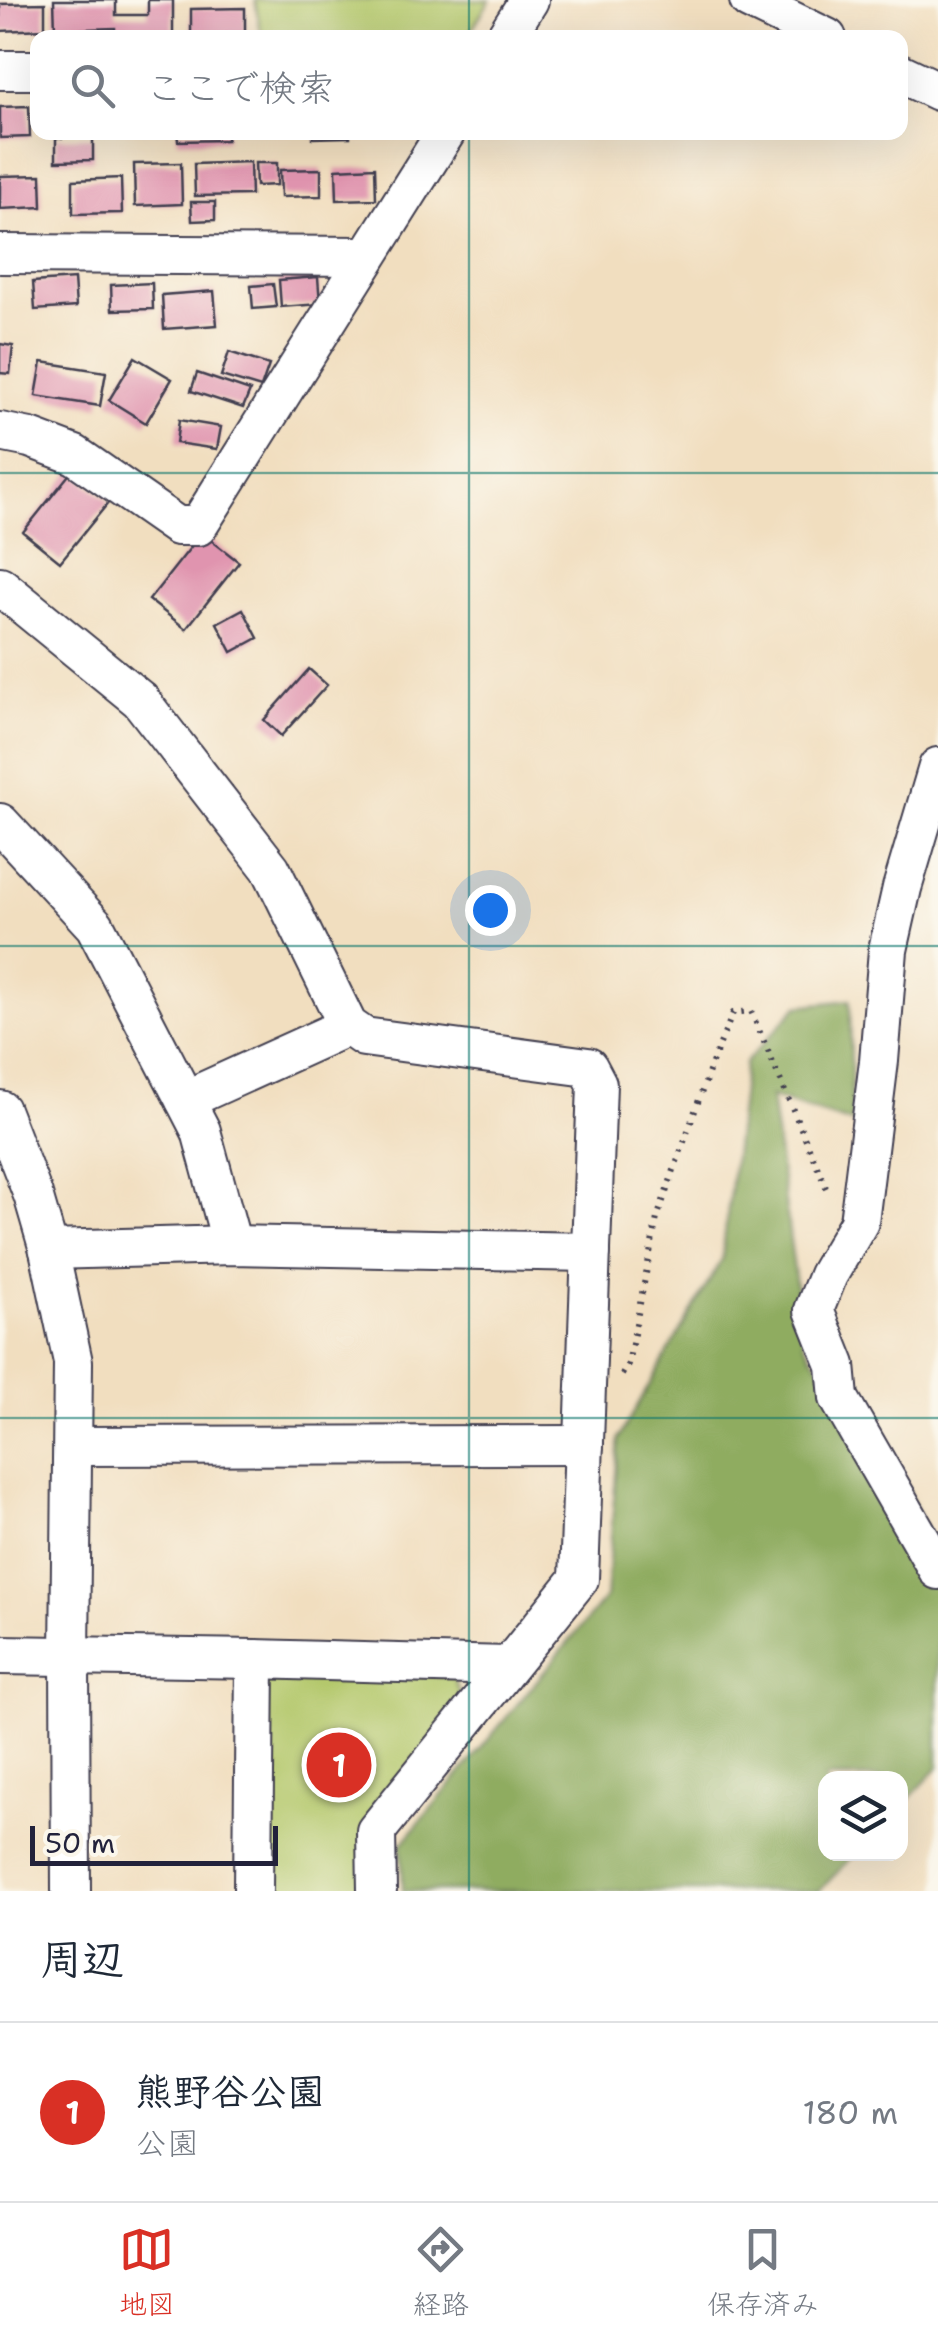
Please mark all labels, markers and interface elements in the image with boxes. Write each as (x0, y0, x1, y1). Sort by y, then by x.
search box (30, 30, 908, 140)
icon: search (65, 58, 120, 113)
text: ここで検索 (145, 62, 335, 113)
your location (465, 885, 516, 936)
pin: 1 (306, 1728, 372, 1802)
map controls (818, 1771, 908, 1861)
button: layers (818, 1771, 908, 1861)
scale bar (30, 1821, 278, 1866)
text: 50 m (45, 1824, 115, 1862)
text: 周辺 (40, 1931, 124, 1987)
text: 熊野谷公園 (135, 2066, 325, 2117)
text: 1 (65, 2091, 80, 2134)
text: 180 m (802, 2091, 898, 2134)
text: 公園 (135, 2121, 199, 2164)
tab: 地図 (119, 2222, 175, 2323)
tab: 経路 (413, 2222, 469, 2323)
tab: 保存済み (707, 2222, 819, 2323)

